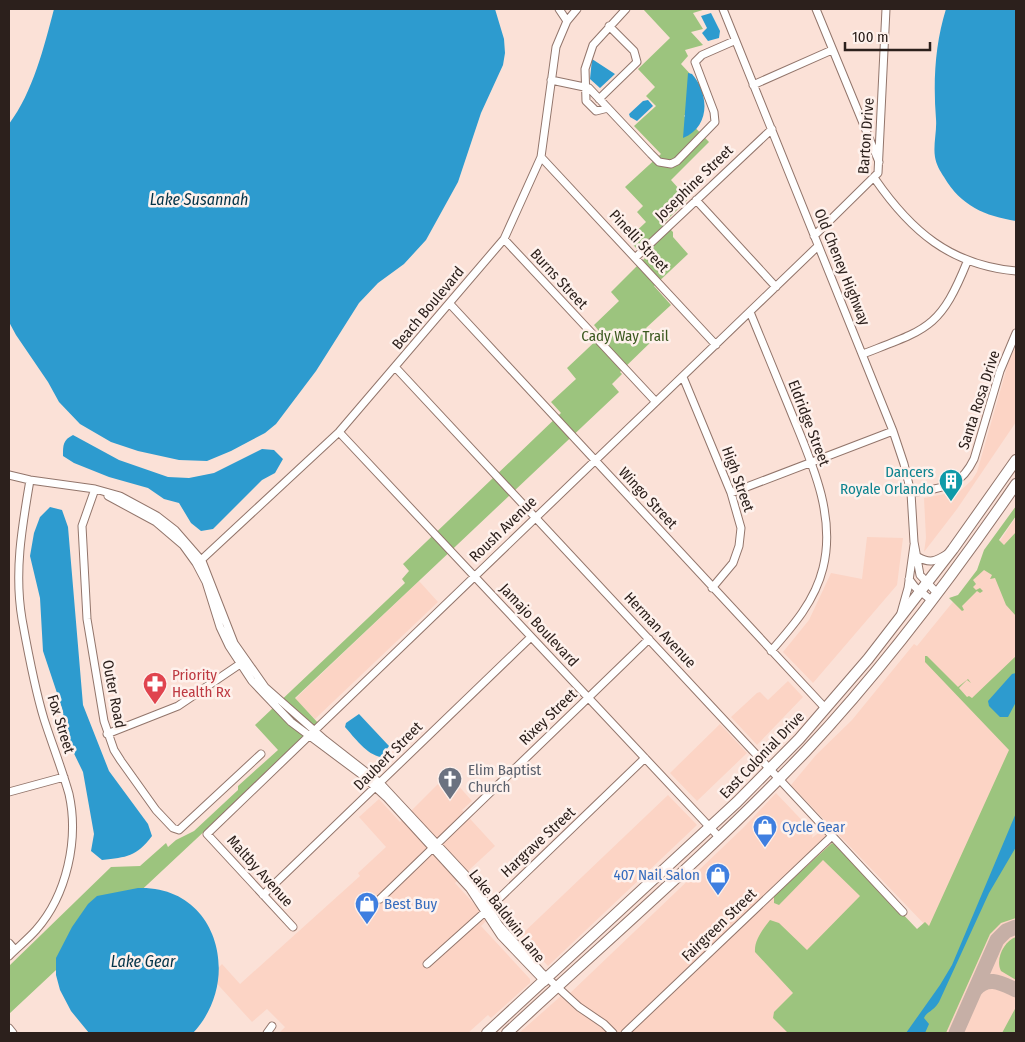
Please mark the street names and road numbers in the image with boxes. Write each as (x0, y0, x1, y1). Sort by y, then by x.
street label: Barton Drive (854, 97, 878, 175)
street label: Josephine Street (651, 141, 737, 225)
street label: Pinelli Street (605, 206, 673, 276)
street label: Old Cheney Highway (810, 206, 874, 328)
street label: Burns Street (526, 245, 592, 313)
street label: Beach Boulevard (388, 263, 468, 353)
street label: Santa Rosa Drive (955, 348, 1003, 452)
street label: Eldridge Street (784, 378, 834, 469)
street label: High Street (718, 444, 758, 514)
street label: Wingo Street (615, 463, 681, 533)
street label: Roush Avenue (466, 492, 540, 566)
street label: Jamajo Boulevard (496, 580, 582, 670)
street label: Herman Avenue (620, 588, 700, 672)
street label: Outer Road (99, 658, 129, 730)
street label: Rixey Street (516, 685, 581, 749)
street label: Fox Street (44, 692, 79, 756)
street label: East Colonial Drive (716, 708, 808, 802)
street label: Daubert Street (350, 718, 426, 794)
street label: Hargrave Street (497, 803, 579, 881)
street label: Maltby Avenue (223, 832, 297, 910)
street label: Lake Baldwin Lane (465, 866, 549, 966)
street label: Fairgreen Street (678, 885, 760, 965)

